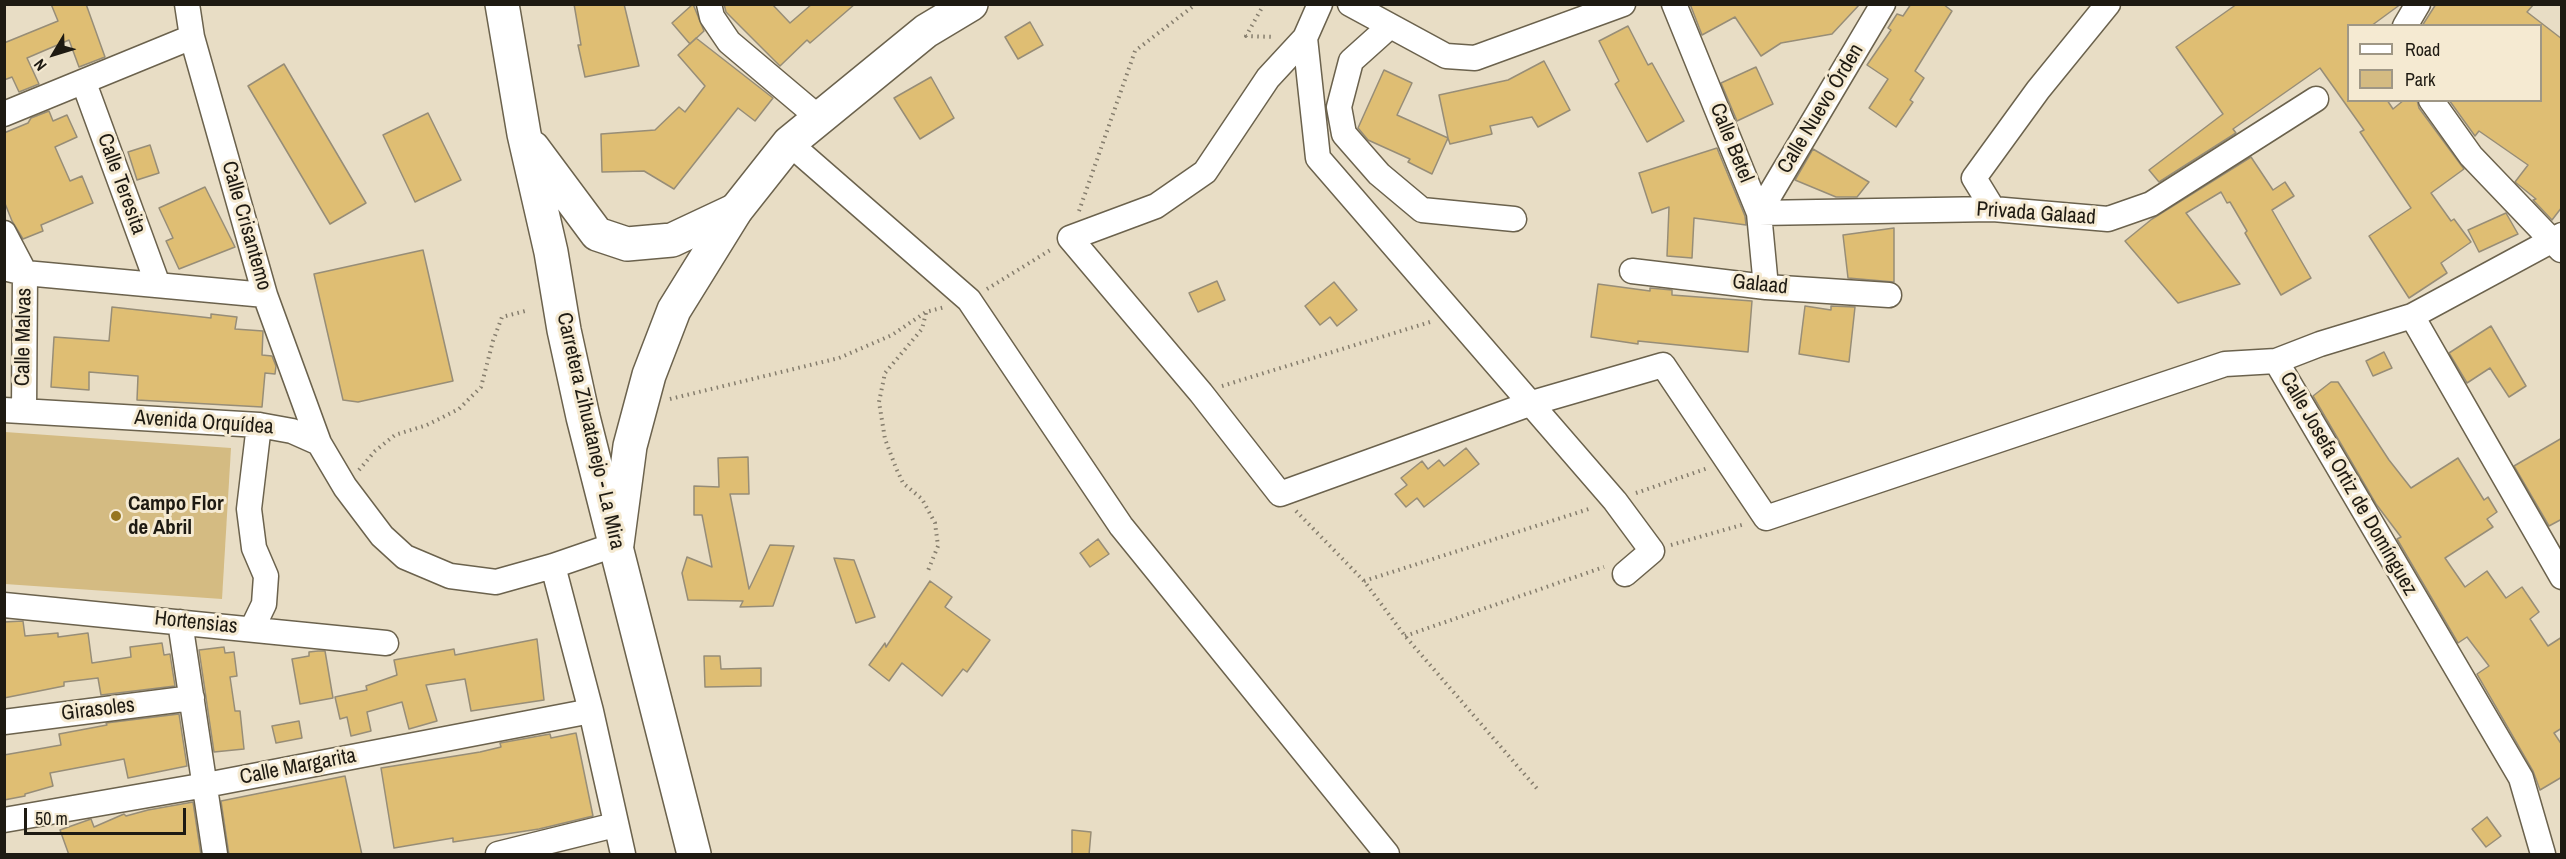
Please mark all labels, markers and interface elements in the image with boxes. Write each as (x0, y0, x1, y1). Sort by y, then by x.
north arrow (24, 24, 84, 84)
legend (2347, 24, 2542, 102)
text: Road (2405, 37, 2440, 62)
street label: Calle Nuevo Órden (1772, 40, 1870, 178)
text: N (28, 55, 51, 76)
text: Park (2405, 67, 2435, 92)
street label: Calle Betel (1704, 100, 1758, 186)
street label: Calle Teresita (91, 130, 151, 238)
street label: Calle Crisantemo (216, 159, 276, 293)
street label: Privada Galaad (1975, 197, 2097, 231)
street label: Galaad (1731, 270, 1789, 300)
street label: Calle Malvas (11, 288, 37, 386)
street label: Carretera Zihuatanejo - La Mira (550, 310, 630, 552)
street label: Calle Josefa Ortiz de Domínguez (2274, 368, 2422, 600)
street label: Avenida Orquídea (134, 406, 274, 440)
place label: Campo Flor de Abril (128, 491, 224, 541)
marker: Campo Flor de Abril (109, 509, 123, 523)
street label: Hortensias (153, 606, 239, 640)
street label: Girasoles (60, 693, 136, 727)
street label: Calle Margarita (238, 743, 358, 791)
scale bar (27, 796, 189, 834)
text: 50 m (35, 806, 68, 831)

